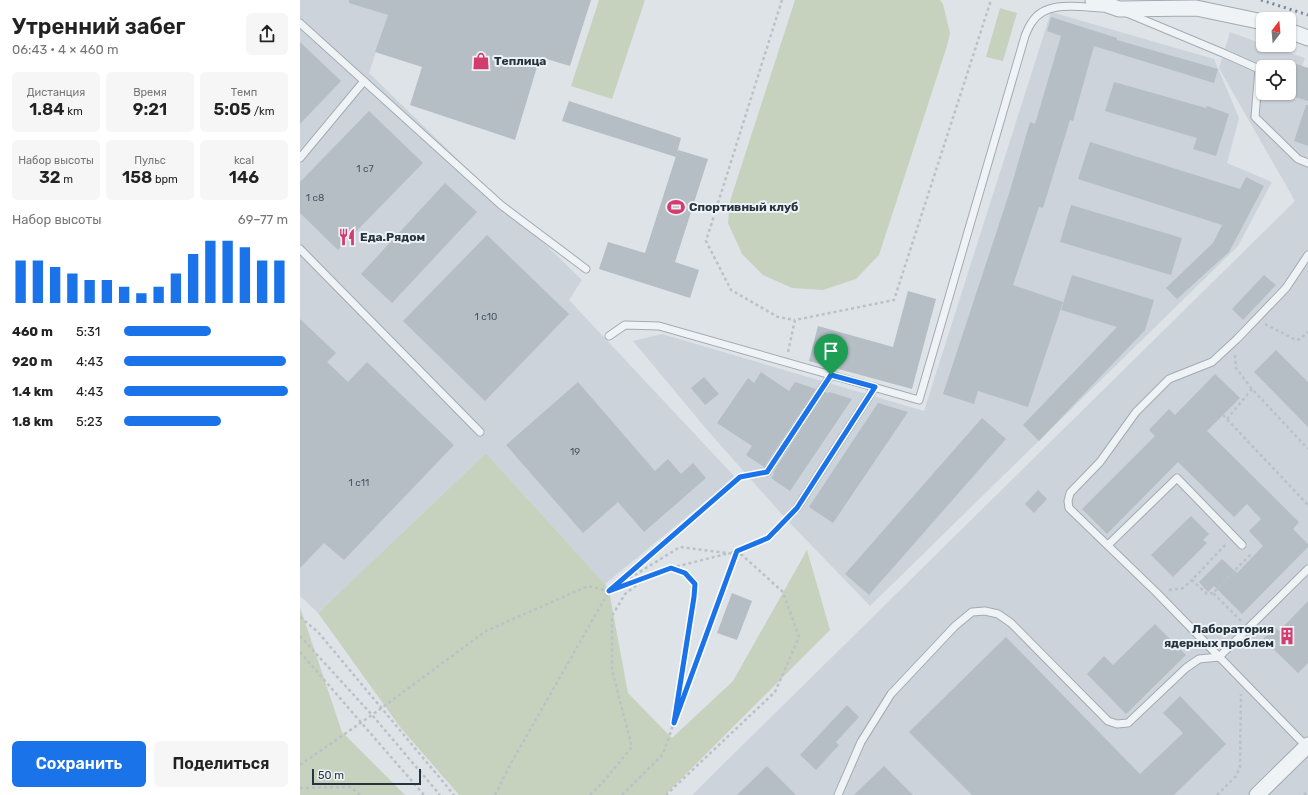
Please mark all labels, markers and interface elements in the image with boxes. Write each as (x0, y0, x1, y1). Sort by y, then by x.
north arrow (1256, 12, 1296, 52)
map controls (1256, 12, 1296, 100)
text: Утренний забег (12, 13, 186, 40)
button: share (246, 13, 288, 55)
text: 06:43 · 4 × 460 m (12, 42, 119, 57)
shop icon: Теплица (471, 51, 491, 71)
place label: Теплица (494, 54, 546, 68)
button: locate (1256, 60, 1296, 100)
text: Дистанция (27, 86, 85, 99)
text: Время (133, 86, 167, 99)
text: Темп (231, 86, 257, 99)
text: 1.84 (29, 99, 65, 119)
text: 9:21 (133, 99, 167, 119)
text: 5:05 (213, 99, 251, 119)
text: km (65, 105, 83, 118)
text: /km (251, 105, 275, 118)
text: Набор высоты (18, 154, 94, 167)
text: Пульс (134, 154, 166, 167)
text: kcal (234, 154, 254, 167)
house number: 1 с7 (356, 163, 374, 175)
text: 32 (39, 167, 61, 187)
text: 158 (122, 167, 152, 187)
text: 146 (229, 167, 259, 187)
text: m (61, 173, 73, 186)
text: bpm (152, 173, 178, 186)
house number: 1 с8 (306, 192, 324, 204)
sports icon: Спортивный клуб (666, 197, 686, 217)
place label: Спортивный клуб (689, 200, 798, 214)
text: Набор высоты (12, 212, 101, 227)
text: 69–77 m (238, 212, 288, 227)
restaurant icon: Еда.Рядом (337, 227, 357, 247)
place label: Еда.Рядом (360, 230, 425, 244)
house number: 1 с10 (475, 311, 497, 323)
text: 460 m (12, 324, 53, 339)
text: 5:31 (76, 324, 100, 339)
pin (814, 334, 848, 375)
icon: arrive (820, 340, 842, 362)
text: 920 m (12, 354, 52, 369)
text: 4:43 (76, 354, 103, 369)
text: 1.4 km (12, 384, 53, 399)
text: 4:43 (76, 384, 103, 399)
text: 1.8 km (12, 414, 53, 429)
text: 5:23 (76, 414, 103, 429)
house number: 19 (570, 446, 580, 458)
house number: 1 с11 (349, 477, 369, 489)
place label: Лаборатория ядерных проблем (1164, 622, 1274, 650)
building icon: Лаборатория ядерных проблем (1277, 626, 1297, 646)
button: Сохранить (12, 741, 146, 787)
button: Поделиться (154, 741, 288, 787)
scale bar (312, 767, 421, 786)
text: 50 m (318, 769, 344, 782)

